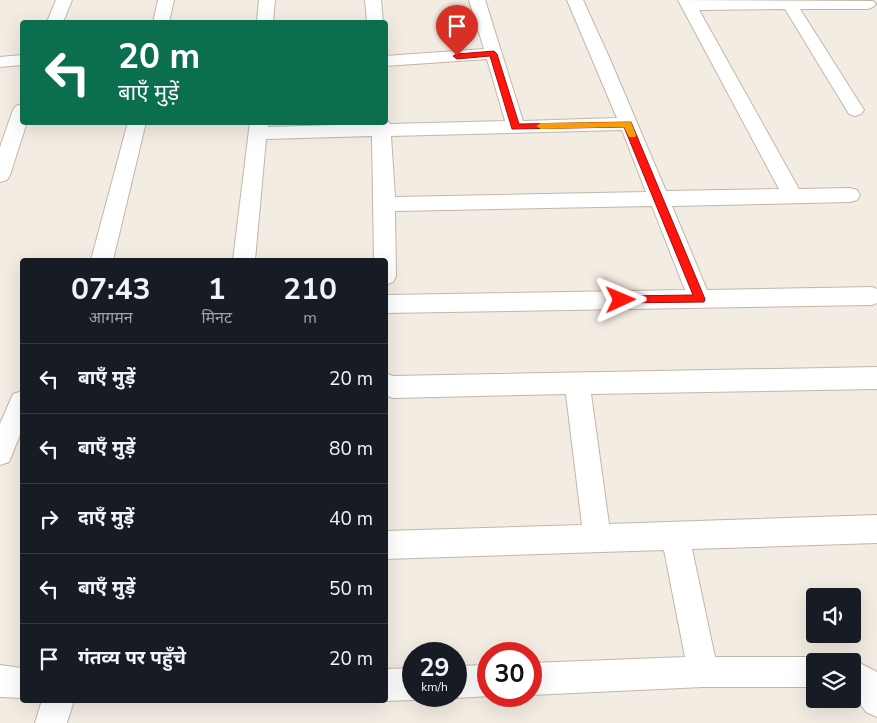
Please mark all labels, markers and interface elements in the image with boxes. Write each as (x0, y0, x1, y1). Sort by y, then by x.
pin (436, 5, 478, 56)
icon: arrive (443, 12, 471, 40)
text: 20 m (118, 33, 200, 80)
icon: left (35, 40, 100, 105)
text: बाएँ मुड़ें (118, 78, 179, 108)
text: 07:43 (71, 269, 150, 310)
text: 1 (208, 269, 226, 310)
text: 210 (283, 269, 337, 310)
position arrow (594, 273, 646, 325)
text: आगमन (89, 307, 133, 329)
text: मिनट (201, 307, 232, 329)
text: m (303, 307, 317, 329)
icon: left (35, 365, 63, 393)
text: बाएँ मुड़ें (78, 365, 135, 391)
text: 20 m (329, 366, 373, 392)
icon: left (35, 435, 63, 463)
text: बाएँ मुड़ें (78, 435, 135, 461)
text: 80 m (329, 436, 373, 462)
icon: right (35, 505, 63, 533)
text: दाएँ मुड़ें (78, 505, 134, 531)
text: 40 m (329, 506, 373, 532)
icon: left (35, 575, 63, 603)
text: बाएँ मुड़ें (78, 575, 135, 601)
text: 50 m (329, 576, 373, 602)
map controls (806, 588, 861, 708)
button: sound (806, 588, 861, 643)
speed limit sign: 30 (477, 642, 542, 707)
icon: arrive (35, 645, 63, 673)
text: गंतव्य पर पहुँचे (78, 645, 186, 671)
text: 20 m (329, 646, 373, 672)
text: 29 (419, 651, 450, 685)
button: layers (806, 653, 861, 708)
text: km/h (421, 679, 448, 695)

